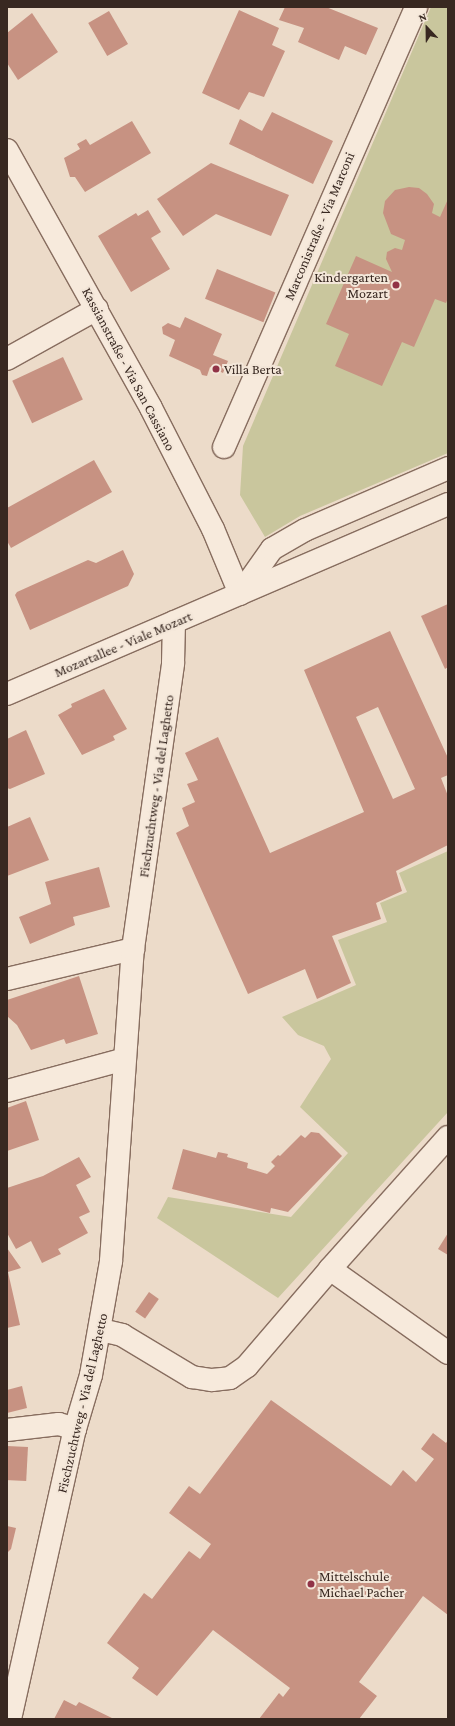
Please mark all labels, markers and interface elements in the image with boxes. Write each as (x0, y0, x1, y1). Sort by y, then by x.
north arrow (407, 8, 447, 48)
text: N (417, 10, 428, 24)
street label: Marconistraße - Via Marconi (280, 149, 358, 303)
place label: Kindergarten Mozart (314, 269, 388, 302)
marker: Kindergarten Mozart (391, 280, 401, 290)
street label: Kassianstraße - Via San Cassiano (79, 284, 179, 454)
place label: Villa Berta (224, 361, 282, 377)
marker: Villa Berta (211, 364, 221, 374)
street label: Mozartallee - Viale Mozart (52, 607, 194, 681)
street label: Fischzuchtweg - Via del Laghetto (135, 694, 177, 878)
street label: Fischzuchtweg - Via del Laghetto (53, 1311, 111, 1495)
place label: Mittelschule Michael Pacher (319, 1568, 404, 1600)
marker: Mittelschule Michael Pacher (306, 1579, 316, 1589)

